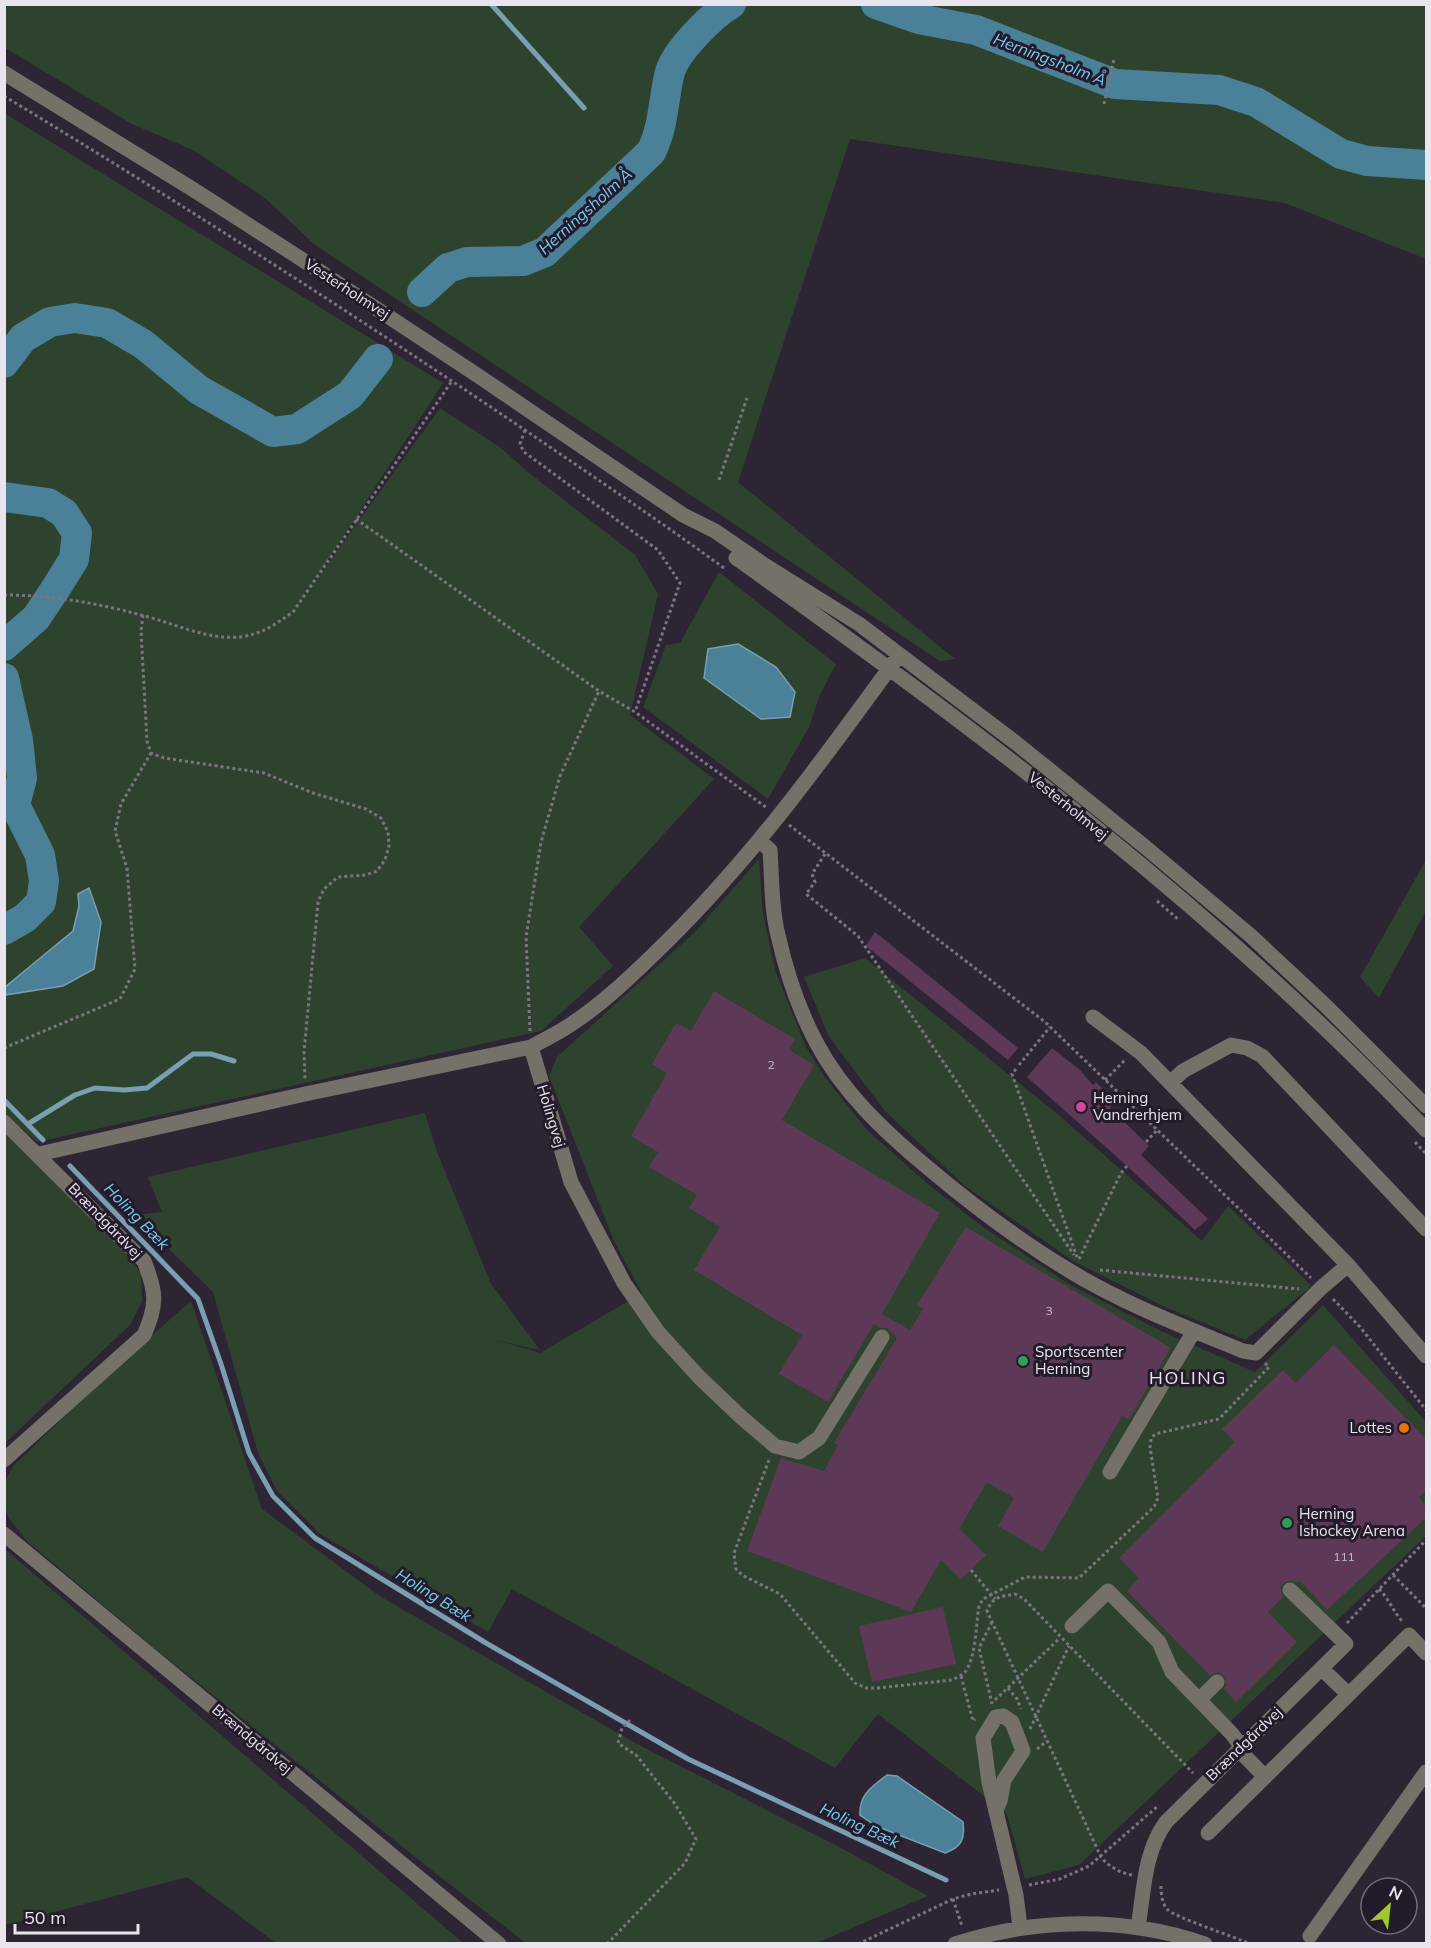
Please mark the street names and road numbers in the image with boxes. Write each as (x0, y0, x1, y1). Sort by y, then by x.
street label: Vesterholmvej (301, 254, 393, 323)
street label: Vesterholmvej (1024, 768, 1112, 844)
street label: Holingvej (533, 1082, 570, 1150)
street label: Brændgårdvej (64, 1179, 146, 1263)
street label: Brændgårdvej (208, 1700, 296, 1778)
street label: Brændgårdvej (1202, 1703, 1286, 1785)

